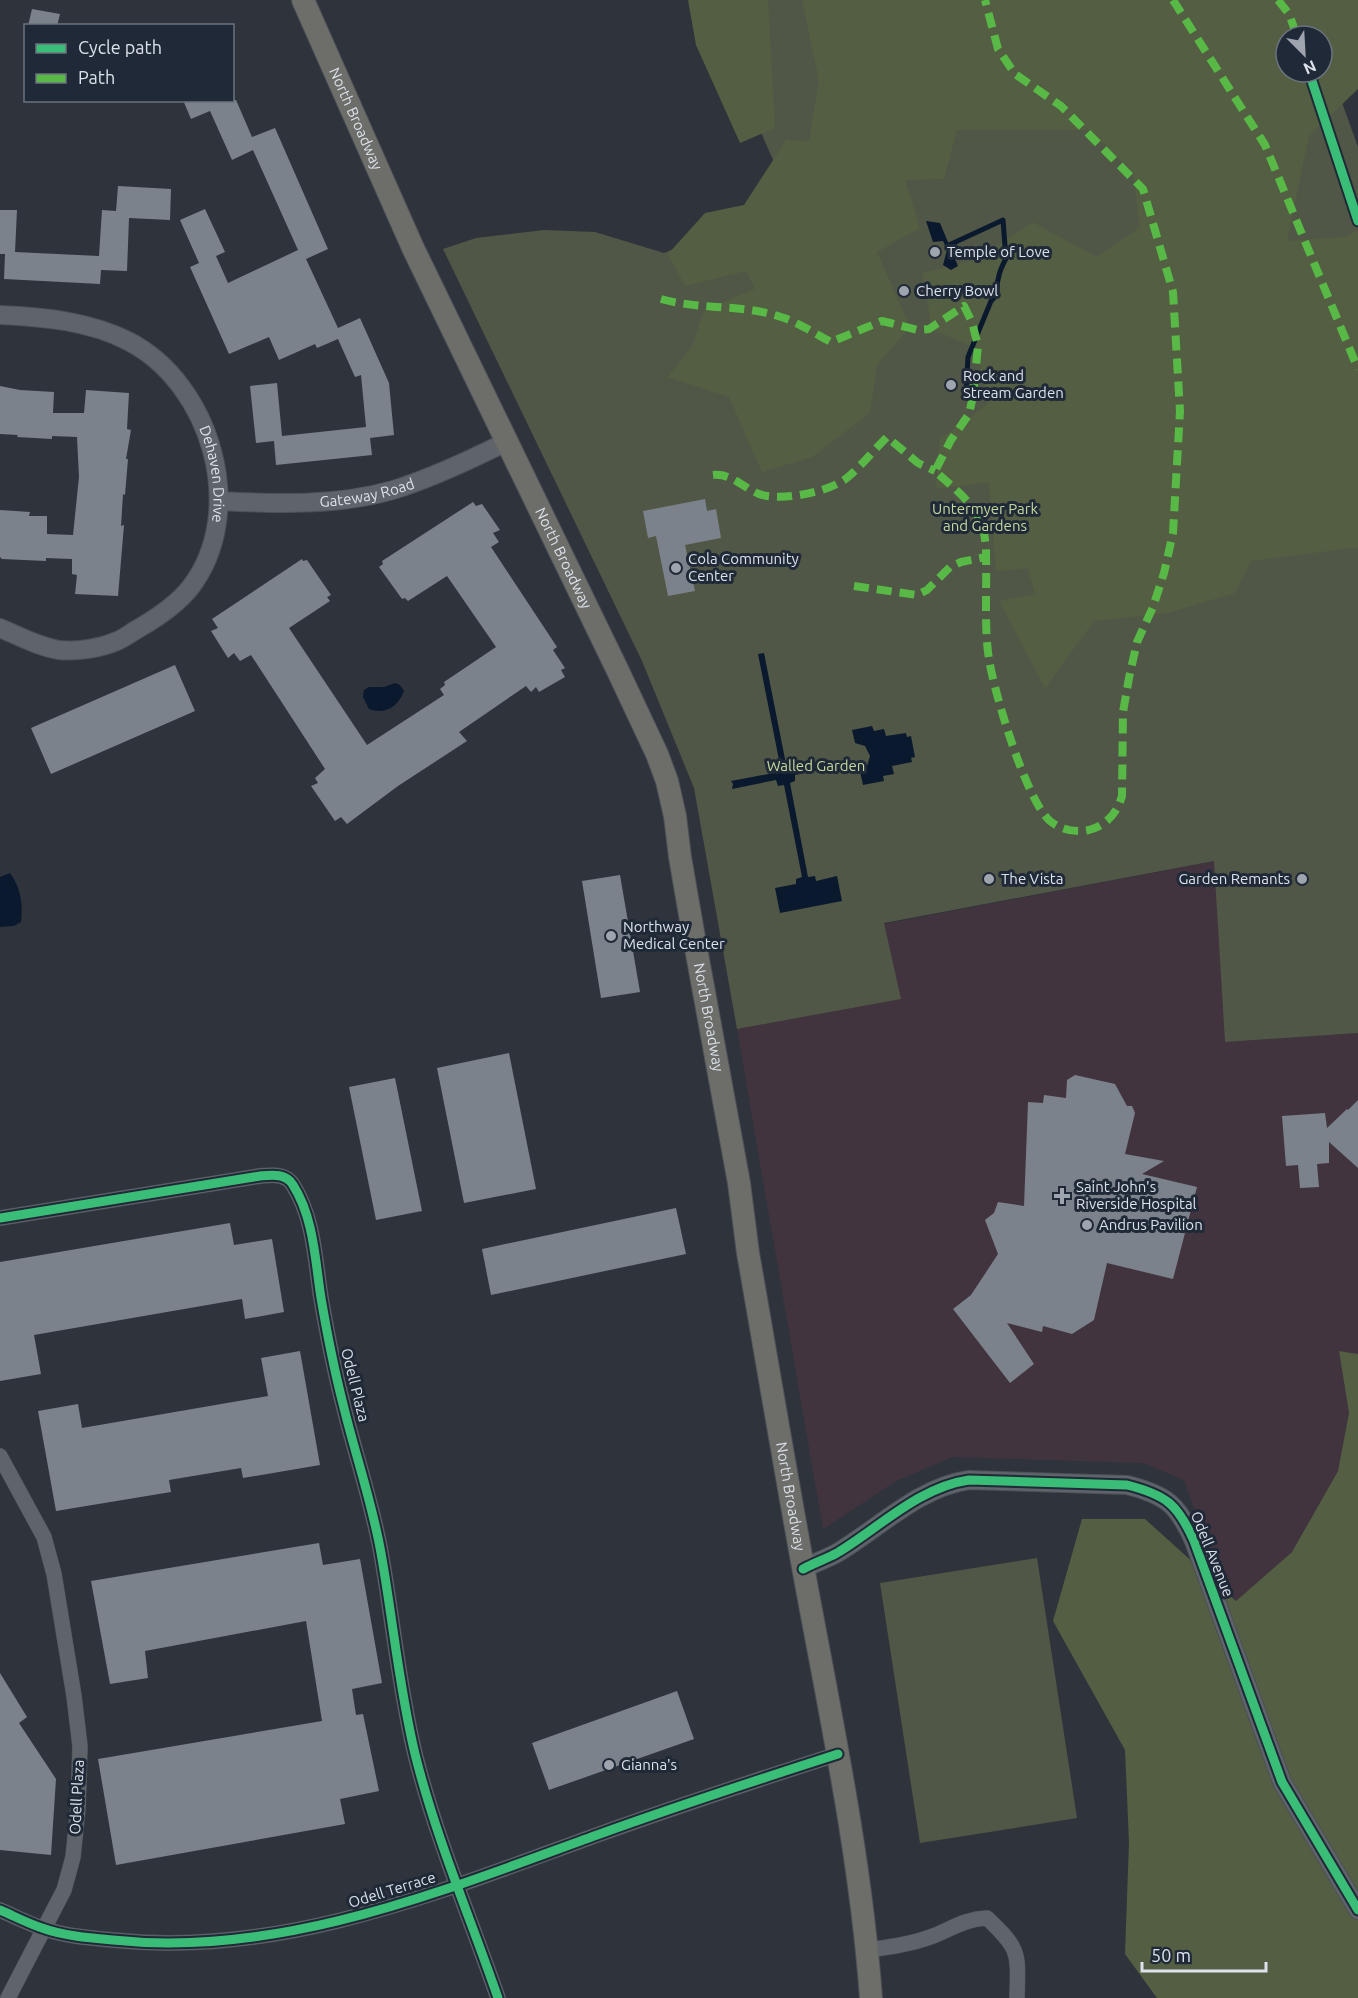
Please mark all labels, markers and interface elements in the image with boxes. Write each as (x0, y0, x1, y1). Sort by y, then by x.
legend (24, 24, 234, 102)
north arrow (1274, 24, 1334, 84)
text: Cycle path (78, 37, 162, 57)
text: N (1301, 57, 1319, 78)
street label: North Broadway (326, 65, 386, 172)
text: Path (78, 67, 115, 87)
place label: Temple of Love (947, 243, 1050, 260)
marker: Temple of Love (928, 245, 942, 259)
place label: Cherry Bowl (916, 282, 998, 299)
marker: Cherry Bowl (897, 284, 911, 298)
place label: Rock and Stream Garden (963, 367, 1064, 401)
marker: Rock and Stream Garden (944, 378, 958, 392)
street label: Dehaven Drive (196, 423, 228, 524)
street label: Gateway Road (319, 475, 417, 510)
park label: Untermyer Park and Gardens (932, 500, 1038, 534)
street label: North Broadway (532, 505, 595, 611)
place label: Cola Community Center (688, 550, 799, 584)
marker: Cola Community Center (669, 561, 683, 575)
park label: Walled Garden (767, 757, 865, 774)
place label: The Vista (1001, 870, 1063, 887)
place label: Garden Remants (1178, 870, 1290, 887)
marker: The Vista (982, 872, 996, 886)
marker: Garden Remants (1295, 872, 1309, 886)
place label: Northway Medical Center (623, 918, 725, 952)
marker: Northway Medical Center (604, 929, 618, 943)
street label: North Broadway (691, 962, 727, 1073)
place label: Saint John's Riverside Hospital (1076, 1178, 1197, 1212)
marker: Saint John's Riverside Hospital (1053, 1187, 1071, 1205)
place label: Andrus Pavilion (1099, 1216, 1203, 1233)
marker: Andrus Pavilion (1080, 1218, 1094, 1232)
street label: Odell Plaza (338, 1346, 373, 1423)
street label: North Broadway (773, 1441, 809, 1552)
street label: Odell Avenue (1188, 1509, 1237, 1599)
place label: Gianna's (621, 1756, 677, 1773)
marker: Gianna's (602, 1758, 616, 1772)
street label: Odell Plaza (66, 1759, 87, 1835)
street label: Odell Terrace (346, 1868, 437, 1911)
scale bar (1142, 1935, 1266, 1973)
text: 50 m (1151, 1945, 1191, 1965)

